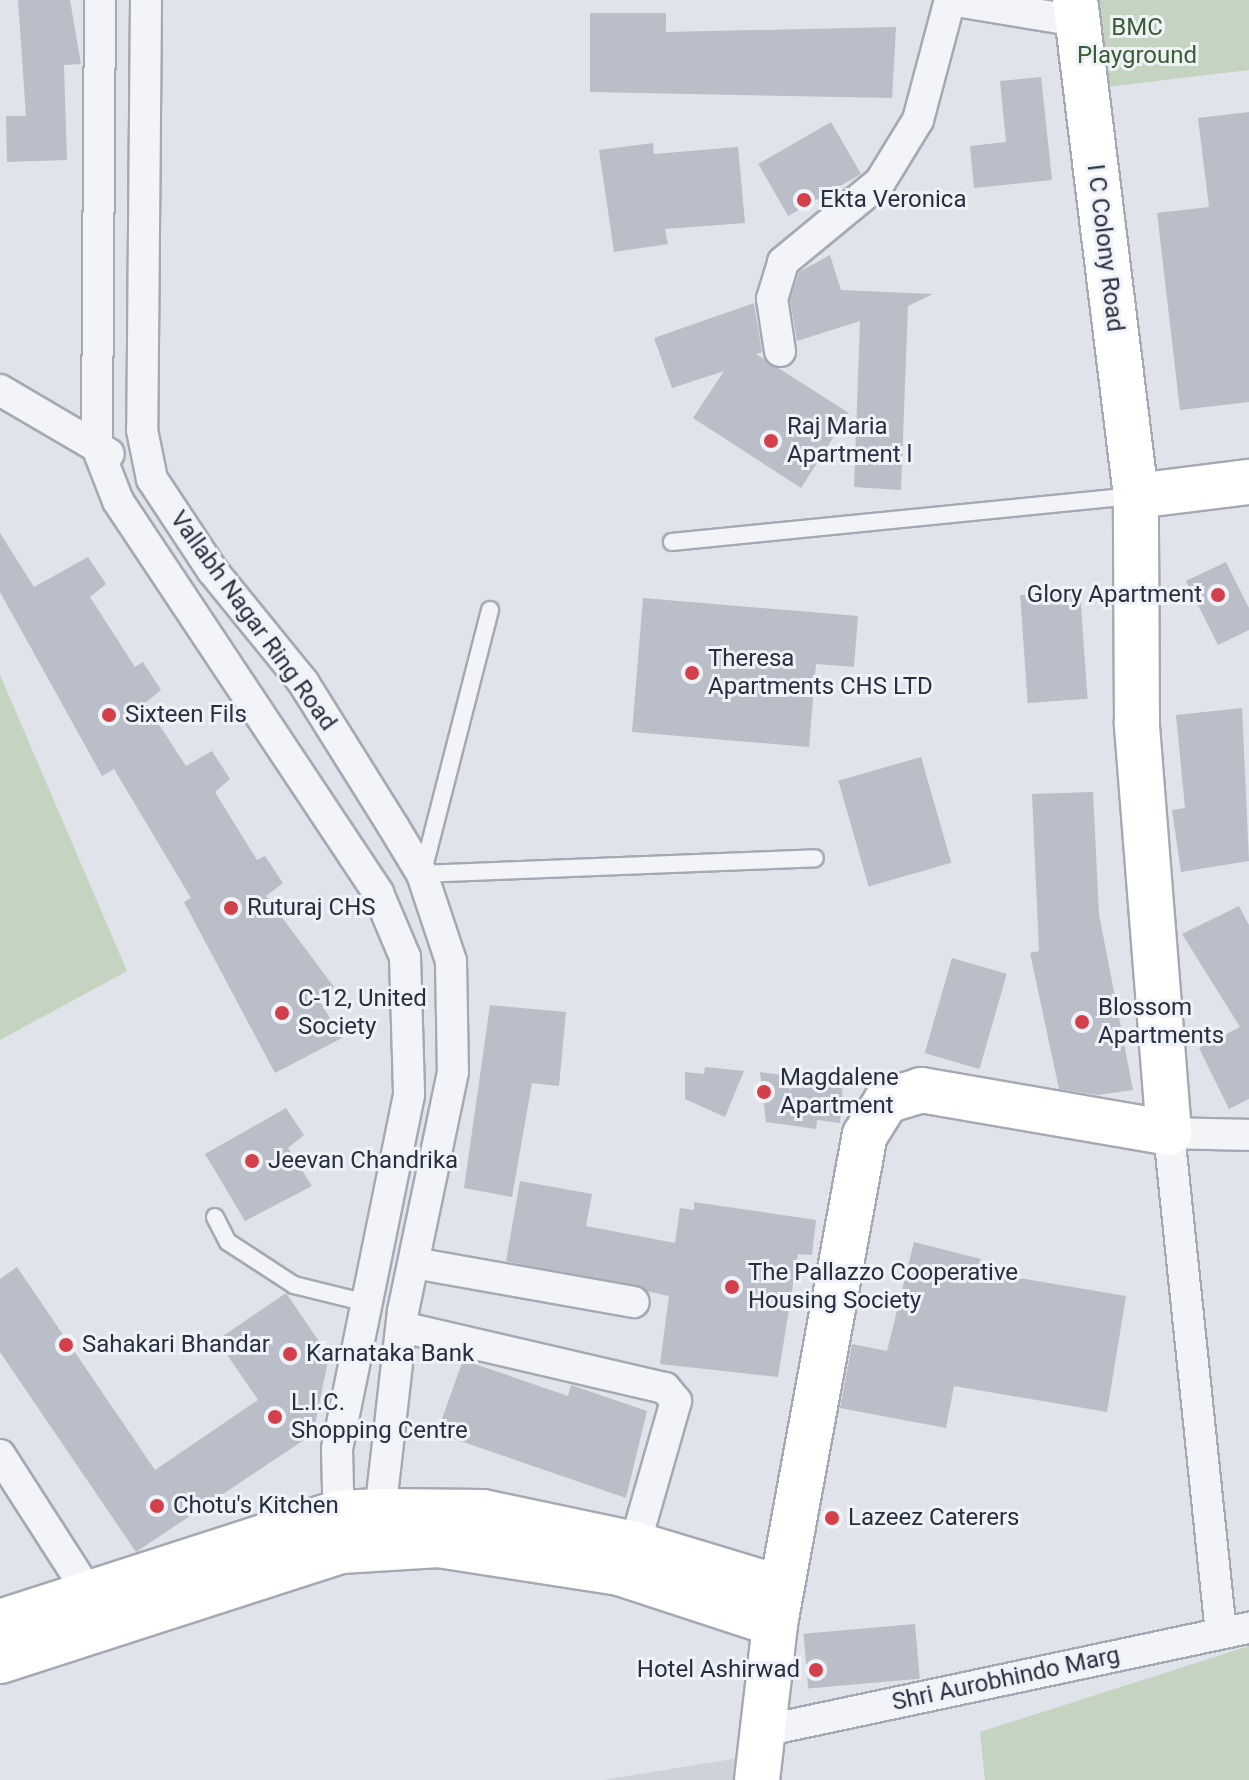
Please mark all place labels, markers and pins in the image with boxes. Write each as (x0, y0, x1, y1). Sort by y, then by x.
place label: Ekta Veronica (820, 186, 966, 214)
marker: Ekta Veronica (795, 191, 813, 209)
place label: Raj Maria Apartment l (787, 413, 912, 469)
marker: Raj Maria Apartment l (762, 432, 780, 450)
place label: Glory Apartment (1027, 581, 1202, 609)
marker: Glory Apartment (1209, 586, 1227, 604)
place label: Theresa Apartments CHS LTD (708, 645, 933, 701)
marker: Theresa Apartments CHS LTD (683, 664, 701, 682)
place label: Sixteen Fils (125, 701, 247, 729)
marker: Sixteen Fils (100, 706, 118, 724)
place label: Ruturaj CHS (247, 894, 376, 922)
marker: Ruturaj CHS (222, 899, 240, 917)
place label: C-12, United Society (298, 985, 427, 1041)
place label: Blossom Apartments (1098, 994, 1224, 1050)
marker: C-12, United Society (273, 1004, 291, 1022)
marker: Blossom Apartments (1073, 1013, 1091, 1031)
place label: Magdalene Apartment (780, 1064, 899, 1120)
marker: Magdalene Apartment (755, 1083, 773, 1101)
place label: Jeevan Chandrika (268, 1147, 458, 1175)
marker: Jeevan Chandrika (243, 1152, 261, 1170)
place label: The Pallazzo Cooperative Housing Society (748, 1259, 1018, 1315)
marker: The Pallazzo Cooperative Housing Society (723, 1278, 741, 1296)
place label: Sahakari Bhandar (82, 1331, 270, 1359)
marker: Sahakari Bhandar (57, 1336, 75, 1354)
place label: Karnataka Bank (306, 1340, 474, 1368)
marker: Karnataka Bank (281, 1345, 299, 1363)
place label: L.I.C. Shopping Centre (291, 1389, 468, 1445)
marker: L.I.C. Shopping Centre (266, 1408, 284, 1426)
place label: Chotu's Kitchen (173, 1492, 339, 1520)
marker: Chotu's Kitchen (148, 1497, 166, 1515)
place label: Lazeez Caterers (848, 1504, 1019, 1532)
marker: Lazeez Caterers (823, 1509, 841, 1527)
place label: Hotel Ashirwad (637, 1656, 800, 1684)
marker: Hotel Ashirwad (807, 1661, 825, 1679)

